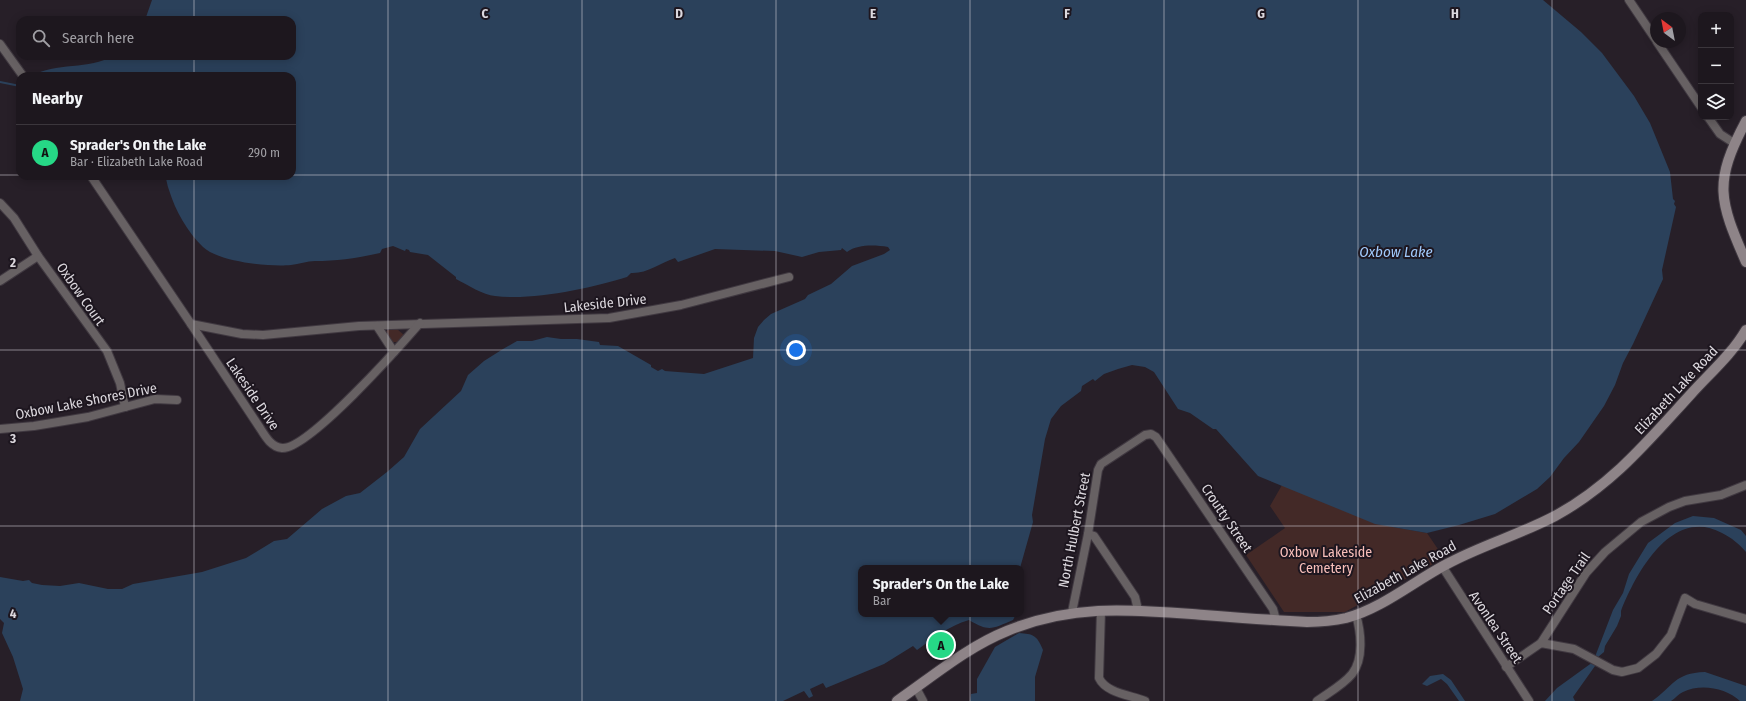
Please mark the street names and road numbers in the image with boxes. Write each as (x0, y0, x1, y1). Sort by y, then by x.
street label: Oxbow Court (53, 259, 109, 329)
street label: Lakeside Drive (563, 291, 647, 316)
street label: Elizabeth Lake Road (1631, 343, 1721, 438)
street label: Lakeside Drive (222, 355, 283, 434)
street label: Oxbow Lake Shores Drive (14, 379, 158, 424)
street label: North Hulbert Street (1055, 471, 1094, 589)
street label: Croutty Street (1197, 481, 1256, 556)
street label: Elizabeth Lake Road (1351, 537, 1459, 608)
street label: Portage Trail (1539, 549, 1594, 617)
street label: Avonlea Street (1465, 588, 1526, 667)

